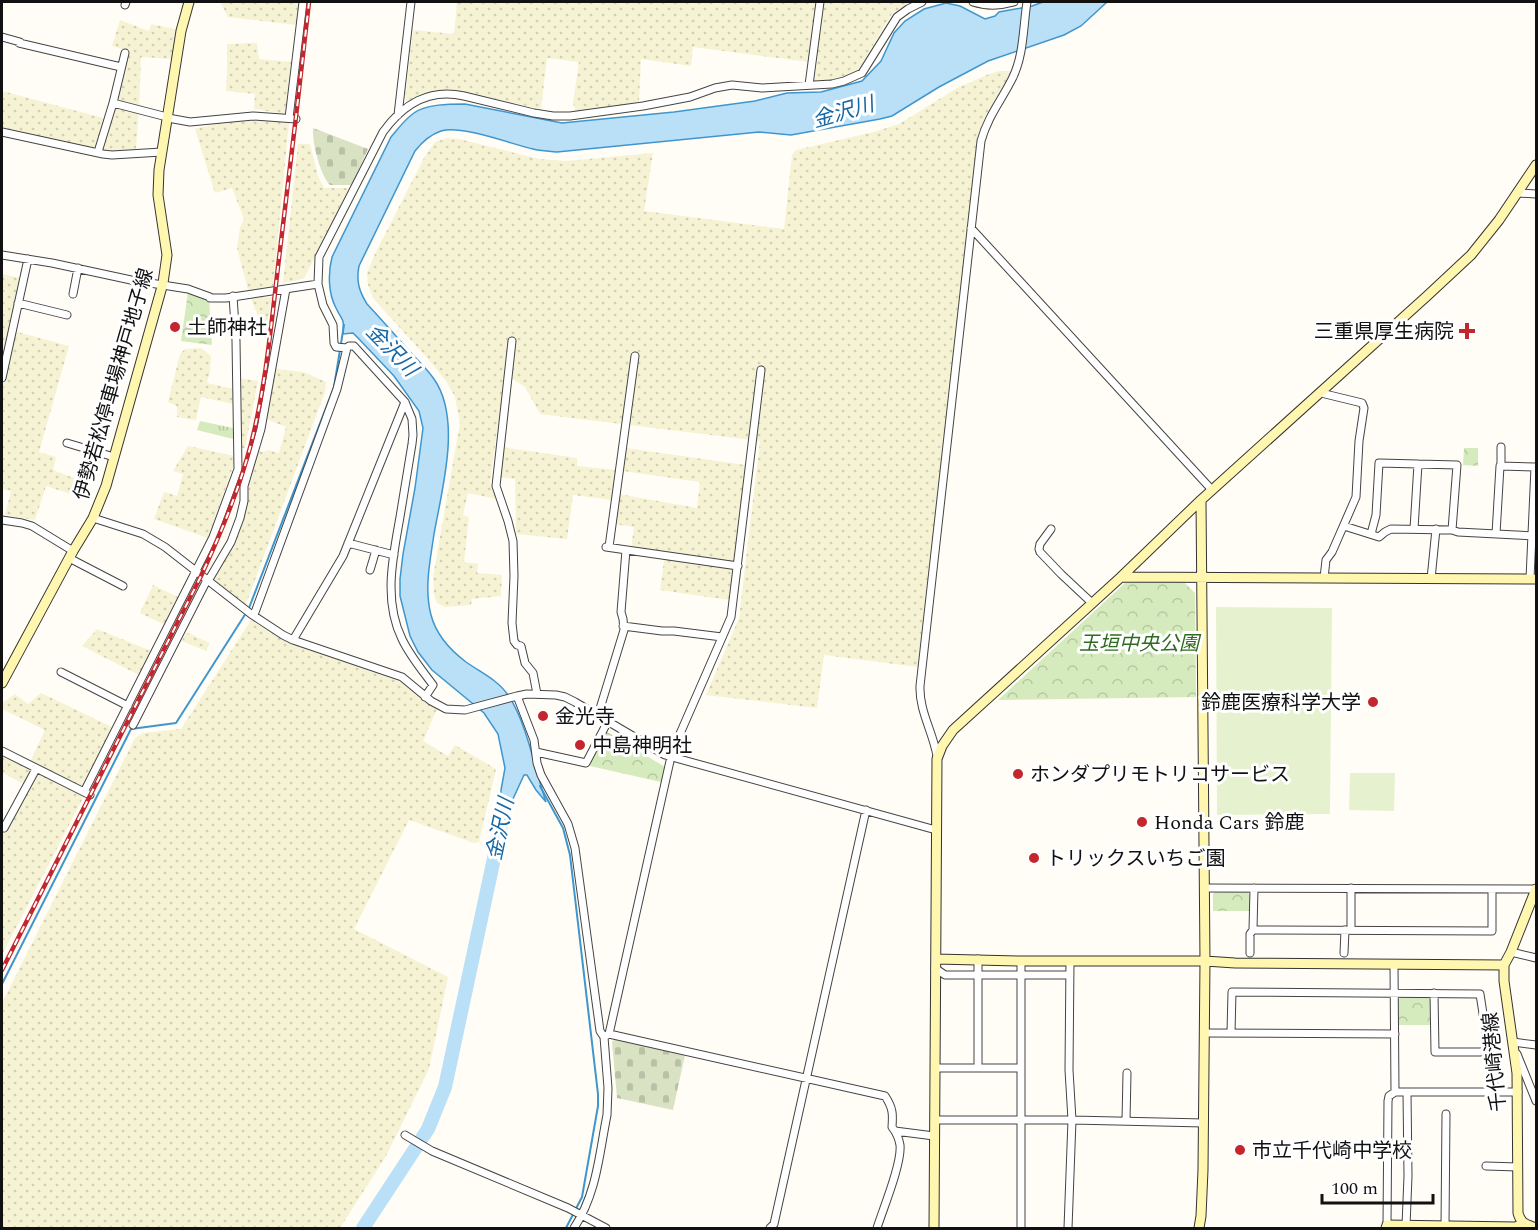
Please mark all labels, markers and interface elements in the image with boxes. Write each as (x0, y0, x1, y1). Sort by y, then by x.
water label: 金沢川 (809, 88, 880, 137)
street label: 伊勢若松停車場神戸地子線 (66, 265, 161, 504)
place label: 土師神社 (187, 313, 267, 343)
water label: 金沢川 (358, 317, 426, 386)
place label: 三重県厚生病院 (1314, 317, 1454, 347)
marker: 土師神社 (168, 320, 182, 334)
marker: 三重県厚生病院 (1458, 322, 1476, 340)
park label: 玉垣中央公園 (1079, 629, 1202, 659)
place label: 鈴鹿医療科学大学 (1201, 688, 1361, 718)
marker: 鈴鹿医療科学大学 (1366, 695, 1380, 709)
place label: 金光寺 (555, 702, 615, 732)
marker: 金光寺 (536, 709, 550, 723)
place label: 中島神明社 (592, 731, 692, 761)
marker: 中島神明社 (573, 738, 587, 752)
place label: ホンダプリモトリコサービス (1030, 760, 1290, 790)
marker: ホンダプリモトリコサービス (1011, 767, 1025, 781)
water label: 金沢川 (479, 793, 524, 863)
place label: Honda Cars 鈴鹿 (1154, 808, 1304, 838)
marker: Honda Cars 鈴鹿 (1135, 815, 1149, 829)
place label: トリックスいちご園 (1046, 844, 1225, 874)
marker: トリックスいちご園 (1027, 851, 1041, 865)
street label: 千代崎港線 (1476, 1011, 1514, 1113)
place label: 市立千代崎中学校 (1252, 1136, 1412, 1166)
marker: 市立千代崎中学校 (1233, 1143, 1247, 1157)
scale bar (1322, 1167, 1433, 1205)
text: 100 m (1331, 1175, 1378, 1202)

